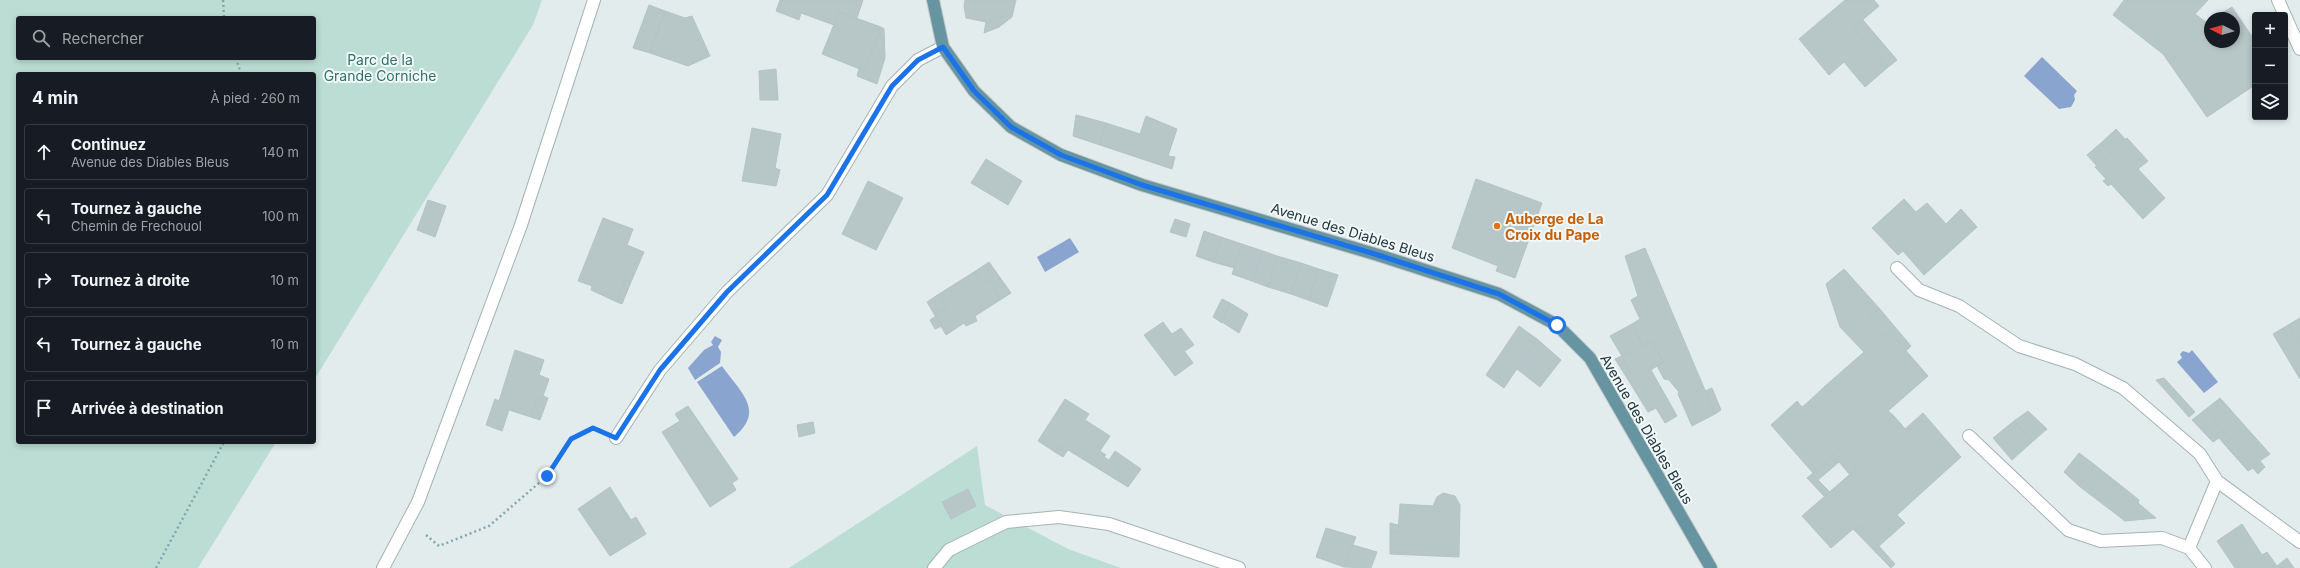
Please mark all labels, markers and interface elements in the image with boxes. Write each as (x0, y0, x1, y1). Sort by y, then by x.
north arrow (2204, 12, 2240, 48)
map controls (2252, 12, 2288, 120)
button: + (2252, 12, 2288, 48)
search box (16, 16, 316, 60)
icon: search (30, 27, 52, 49)
text: Rechercher (62, 29, 144, 48)
button: − (2252, 48, 2288, 84)
park label: Parc de la Grande Corniche (324, 51, 436, 84)
button: layers (2252, 84, 2288, 120)
text: 4 min (32, 88, 78, 108)
text: À pied · 260 m (210, 90, 300, 106)
text: Continuez (71, 135, 146, 154)
icon: ahead (33, 141, 55, 163)
text: 140 m (262, 144, 299, 160)
text: Avenue des Diables Bleus (71, 154, 229, 170)
text: Tournez à gauche (71, 199, 202, 218)
street label: Avenue des Diables Bleus (1269, 199, 1437, 265)
icon: left (33, 205, 55, 227)
text: 100 m (262, 208, 299, 224)
place label: Auberge de La Croix du Pape (1505, 210, 1604, 243)
text: Chemin de Frechouol (71, 218, 202, 234)
marker: Auberge de La Croix du Pape (1492, 221, 1502, 231)
icon: right (33, 269, 55, 291)
text: Tournez à droite (71, 271, 190, 290)
text: 10 m (270, 272, 299, 288)
route start (1548, 316, 1566, 334)
icon: left (33, 333, 55, 355)
text: Tournez à gauche (71, 335, 202, 354)
text: 10 m (270, 336, 299, 352)
street label: Avenue des Diables Bleus (1597, 351, 1697, 507)
icon: arrive (33, 397, 55, 419)
text: Arrivée à destination (71, 399, 224, 418)
route end (538, 467, 556, 485)

